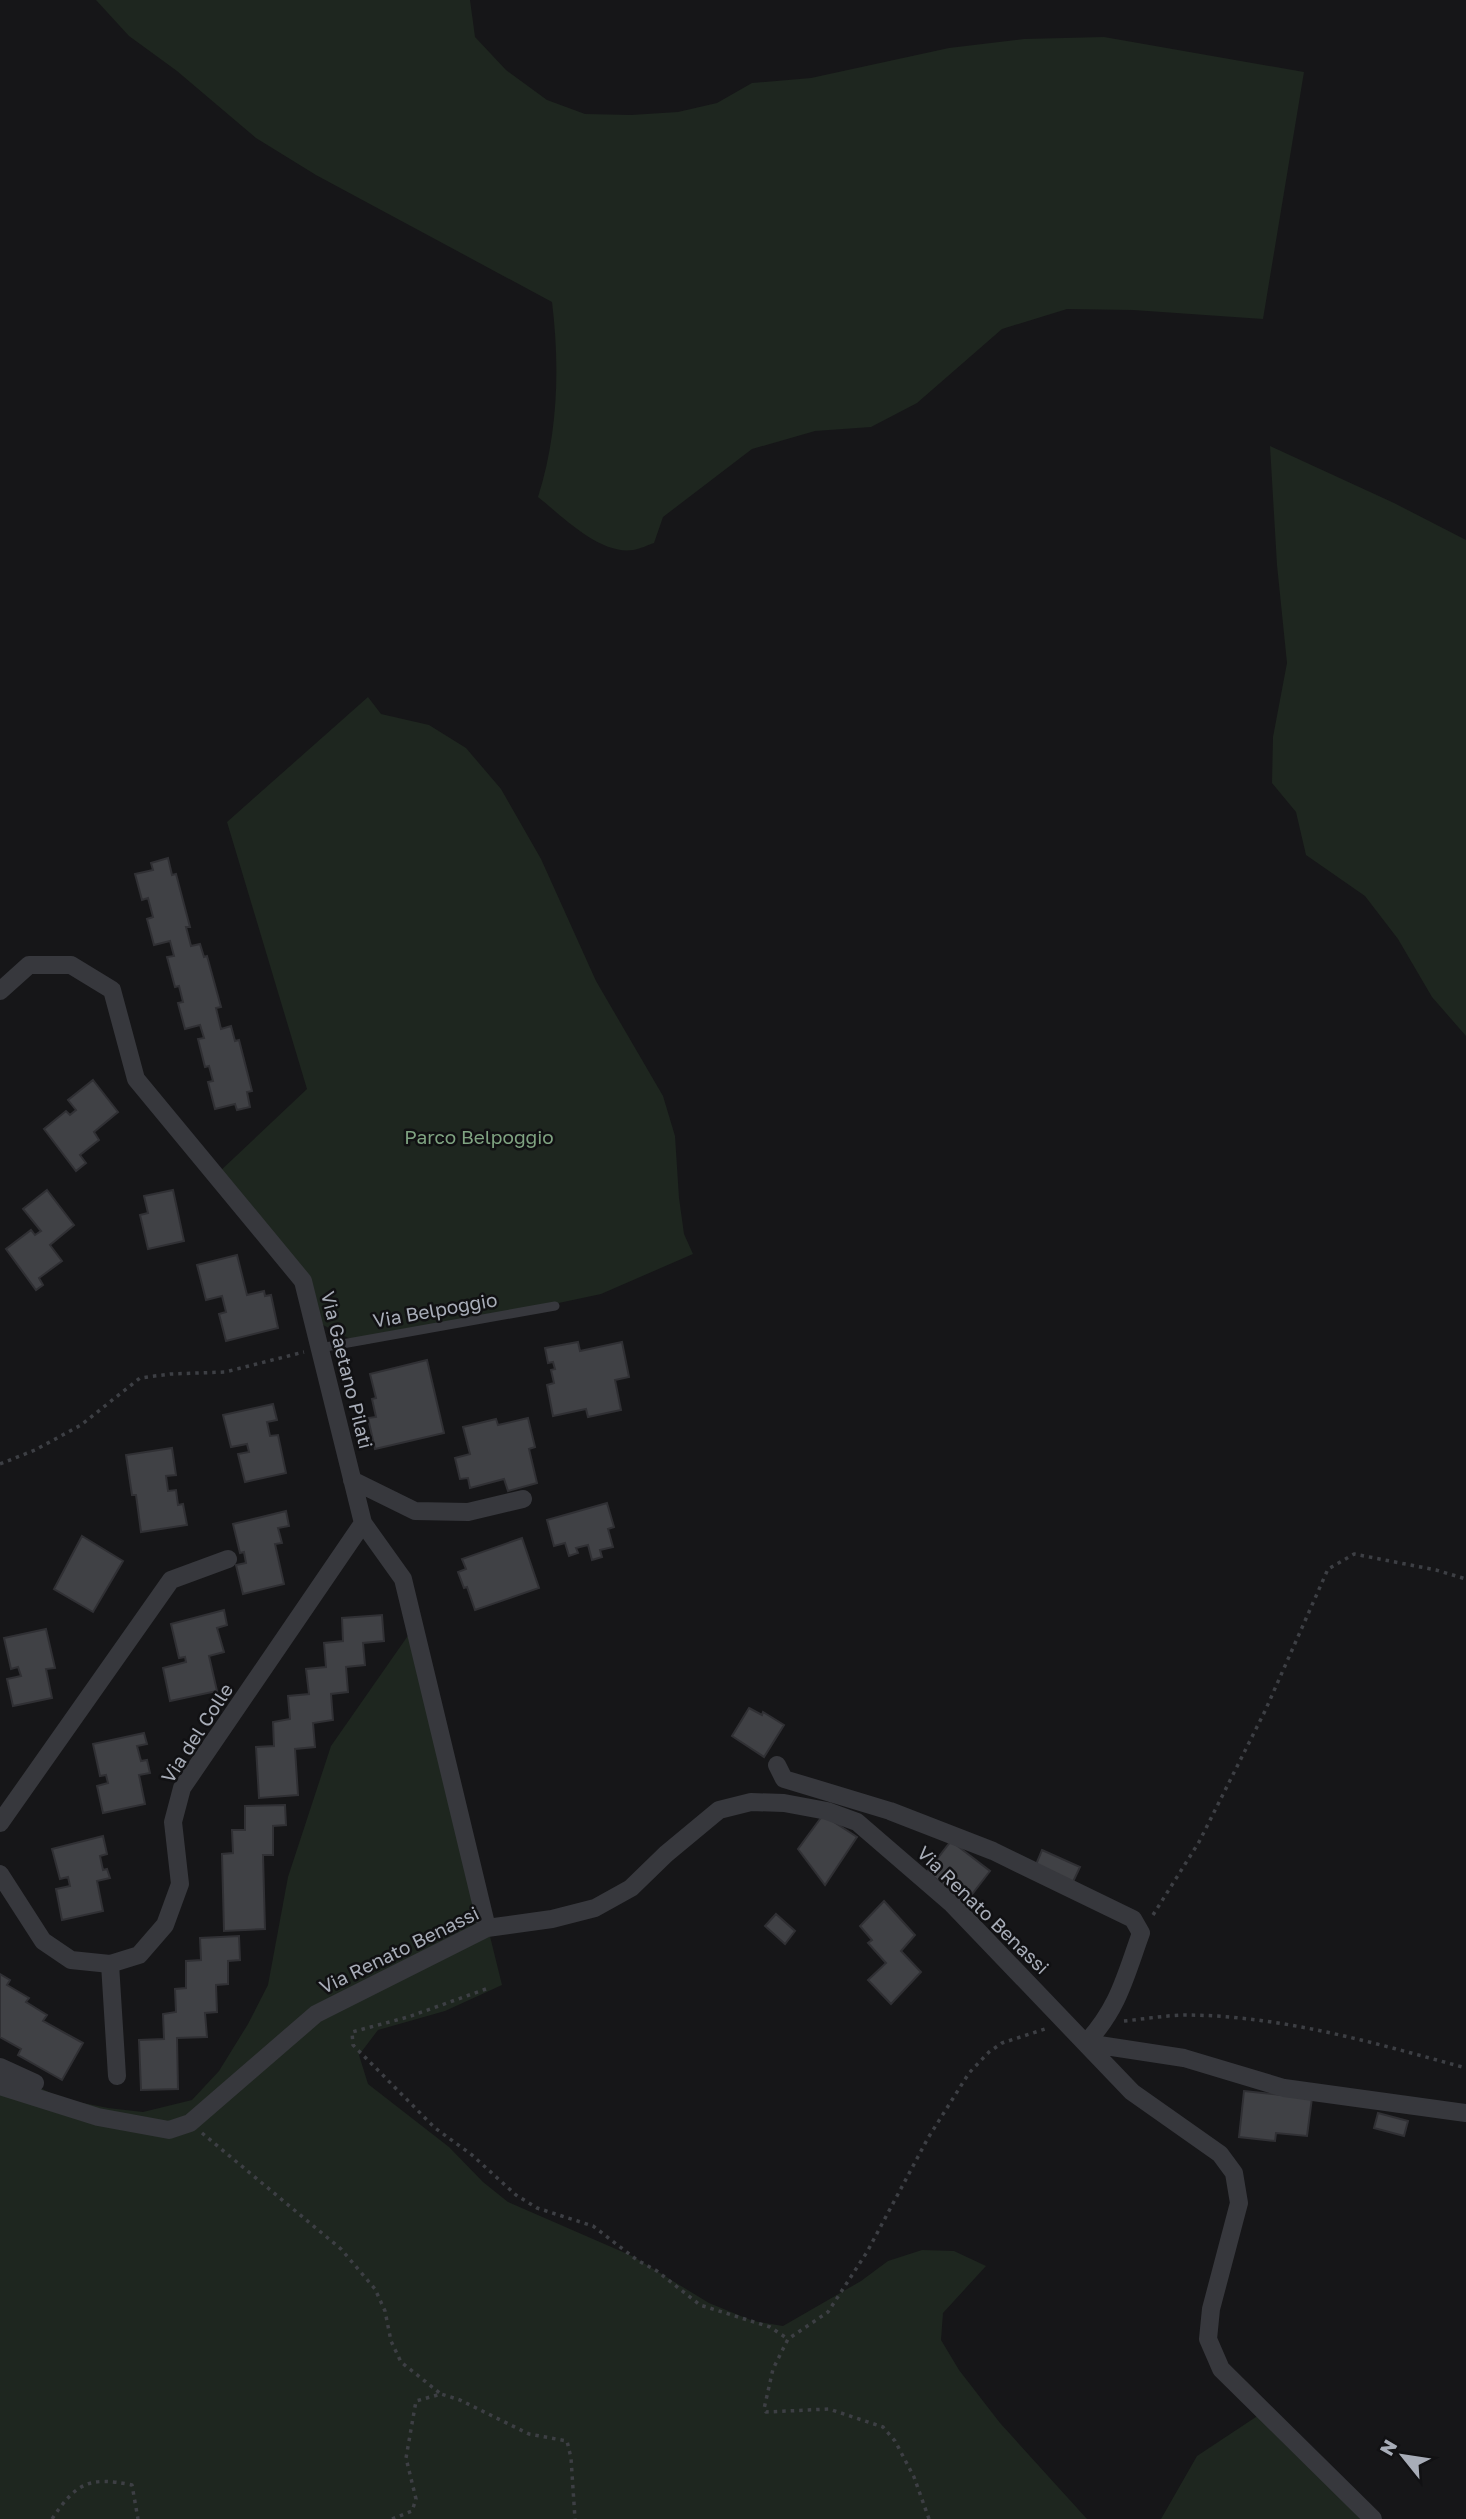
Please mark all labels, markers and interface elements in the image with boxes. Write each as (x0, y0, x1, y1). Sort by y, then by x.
park label: Parco Belpoggio (404, 1125, 554, 1148)
street label: Via Belpoggio (371, 1287, 499, 1332)
street label: Via Gaetano Pilati (317, 1289, 378, 1451)
street label: Via del Colle (156, 1679, 237, 1787)
street label: Via Renato Benassi (913, 1841, 1054, 1979)
street label: Via Renato Benassi (315, 1901, 482, 1998)
north arrow (1368, 2421, 1438, 2491)
text: N (1374, 2435, 1401, 2459)

